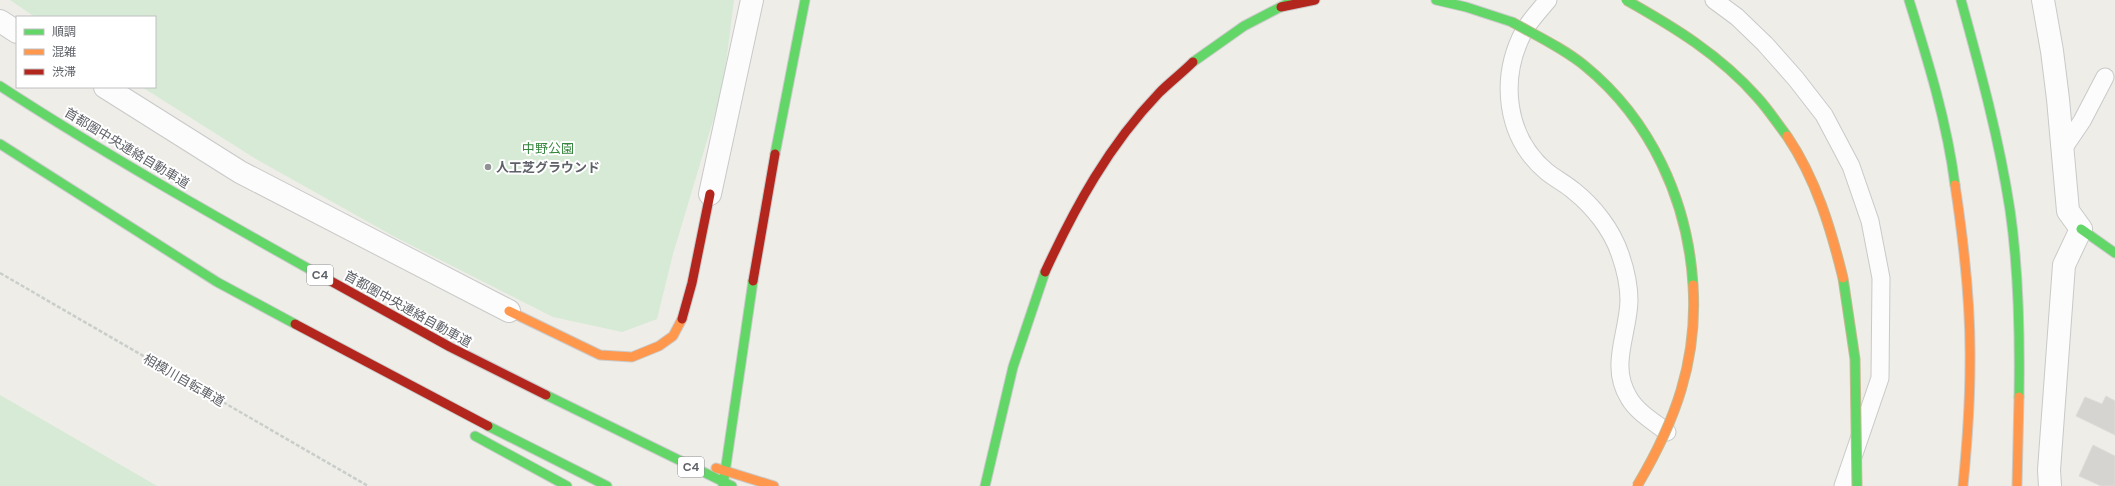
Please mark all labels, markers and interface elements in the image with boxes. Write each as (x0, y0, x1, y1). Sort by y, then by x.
legend (16, 16, 156, 88)
text: 順調 (52, 24, 76, 40)
text: 混雑 (52, 44, 76, 60)
text: 渋滞 (52, 64, 76, 80)
street label: 首都圏中央連絡自動車道 (61, 104, 193, 192)
park label: 中野公園 (522, 140, 574, 157)
place label: 人工芝グラウンド (496, 159, 600, 176)
marker: 人工芝グラウンド (483, 162, 493, 172)
road number: C4 (307, 265, 333, 285)
street label: 首都圏中央連絡自動車道 (341, 267, 475, 351)
street label: 相模川自転車道 (140, 350, 228, 410)
road number: C4 (678, 457, 704, 477)

